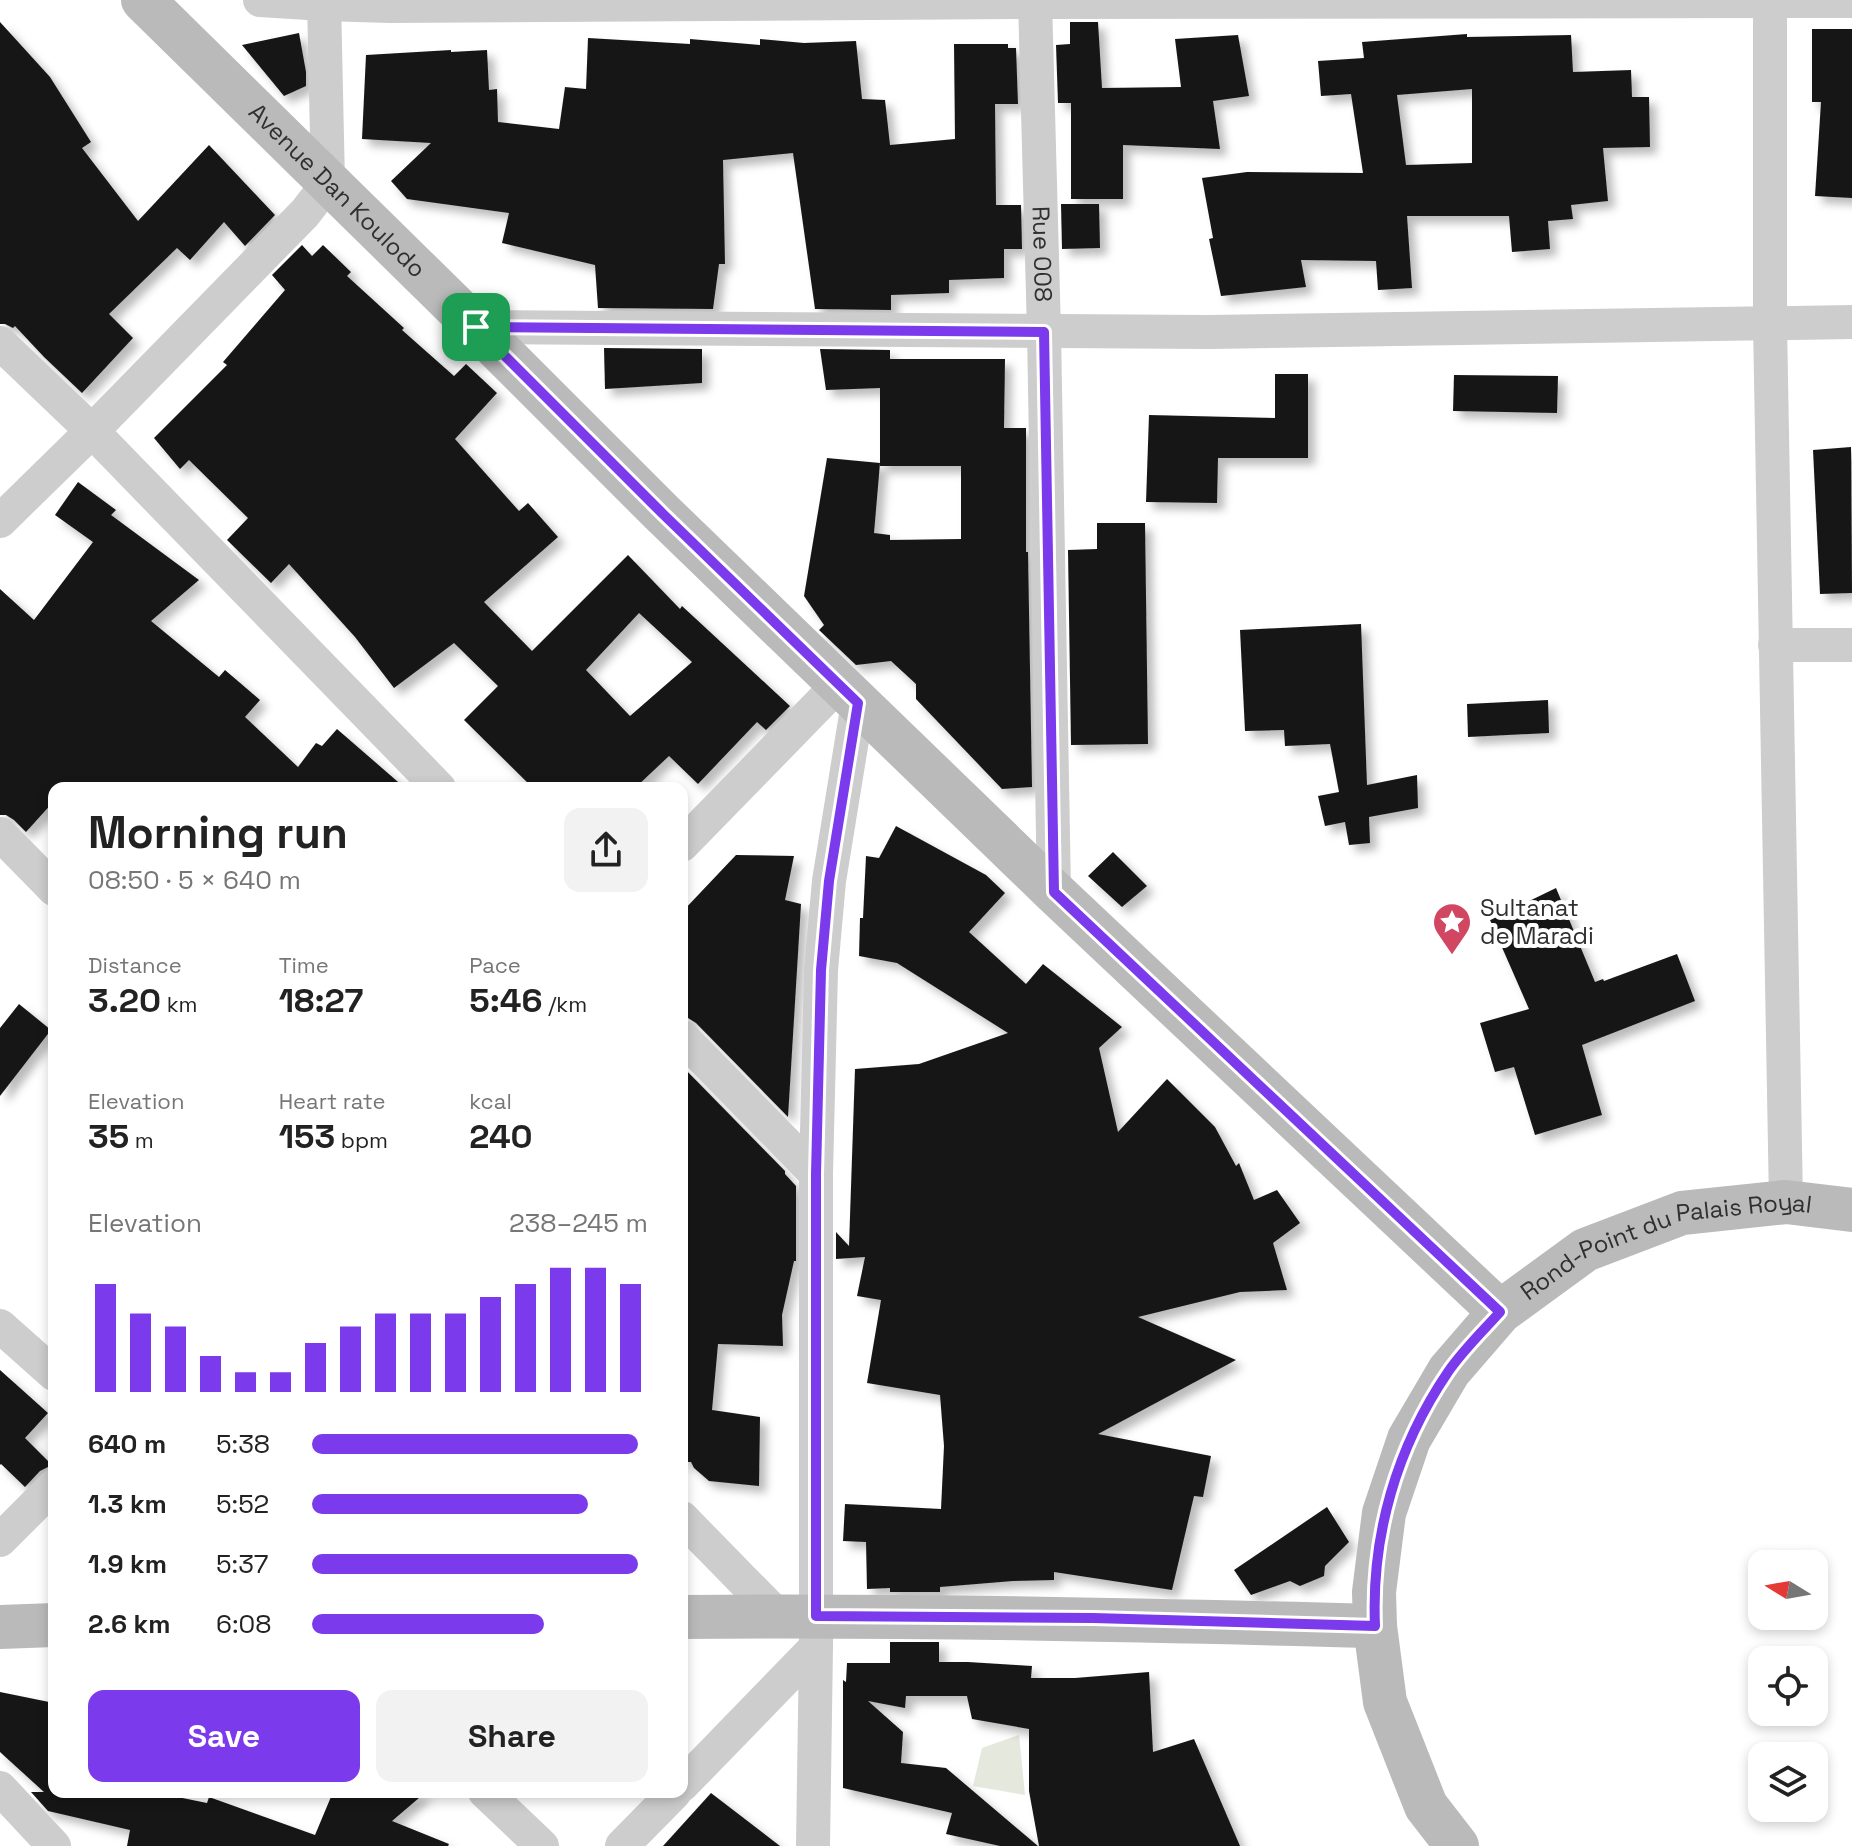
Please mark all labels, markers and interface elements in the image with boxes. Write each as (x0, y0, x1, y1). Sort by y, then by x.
street label: Avenue Dan Koulodo (242, 96, 433, 284)
street label: Rue 008 (1026, 205, 1059, 302)
pin (442, 293, 510, 361)
icon: arrive (454, 305, 498, 349)
text: Morning run (88, 805, 348, 861)
button: share (564, 808, 648, 892)
text: 08:50 · 5 × 640 m (88, 863, 301, 897)
place label: Sultanat de Maradi (1480, 892, 1594, 951)
place icon: Sultanat de Maradi (1431, 901, 1473, 956)
text: Distance (88, 951, 182, 979)
text: Time (279, 951, 329, 979)
text: Pace (469, 951, 521, 979)
text: 3.20 (88, 979, 161, 1022)
text: 18:27 (279, 979, 363, 1022)
text: 5:46 (469, 979, 543, 1022)
text: km (161, 990, 197, 1018)
text: /km (543, 990, 587, 1018)
text: Elevation (88, 1087, 184, 1115)
text: Heart rate (279, 1087, 385, 1115)
text: kcal (469, 1087, 512, 1115)
text: 35 (88, 1115, 129, 1158)
text: 153 (279, 1115, 335, 1158)
text: 240 (469, 1115, 533, 1158)
text: m (129, 1126, 154, 1154)
text: bpm (335, 1126, 388, 1154)
street label: Rond-Point du Palais Royal (1514, 1185, 1814, 1307)
text: Elevation (88, 1206, 202, 1240)
text: 238–245 m (509, 1206, 648, 1240)
text: 640 m (88, 1427, 166, 1461)
text: 5:38 (216, 1427, 270, 1461)
text: 1.3 km (88, 1487, 167, 1521)
text: 5:52 (216, 1487, 269, 1521)
text: 1.9 km (88, 1547, 167, 1581)
text: 5:37 (216, 1547, 269, 1581)
north arrow (1748, 1550, 1828, 1630)
map controls (1748, 1550, 1828, 1822)
text: 2.6 km (88, 1607, 170, 1641)
text: 6:08 (216, 1607, 271, 1641)
button: locate (1748, 1646, 1828, 1726)
button: Save (88, 1690, 360, 1782)
button: Share (376, 1690, 648, 1782)
button: layers (1748, 1742, 1828, 1822)

